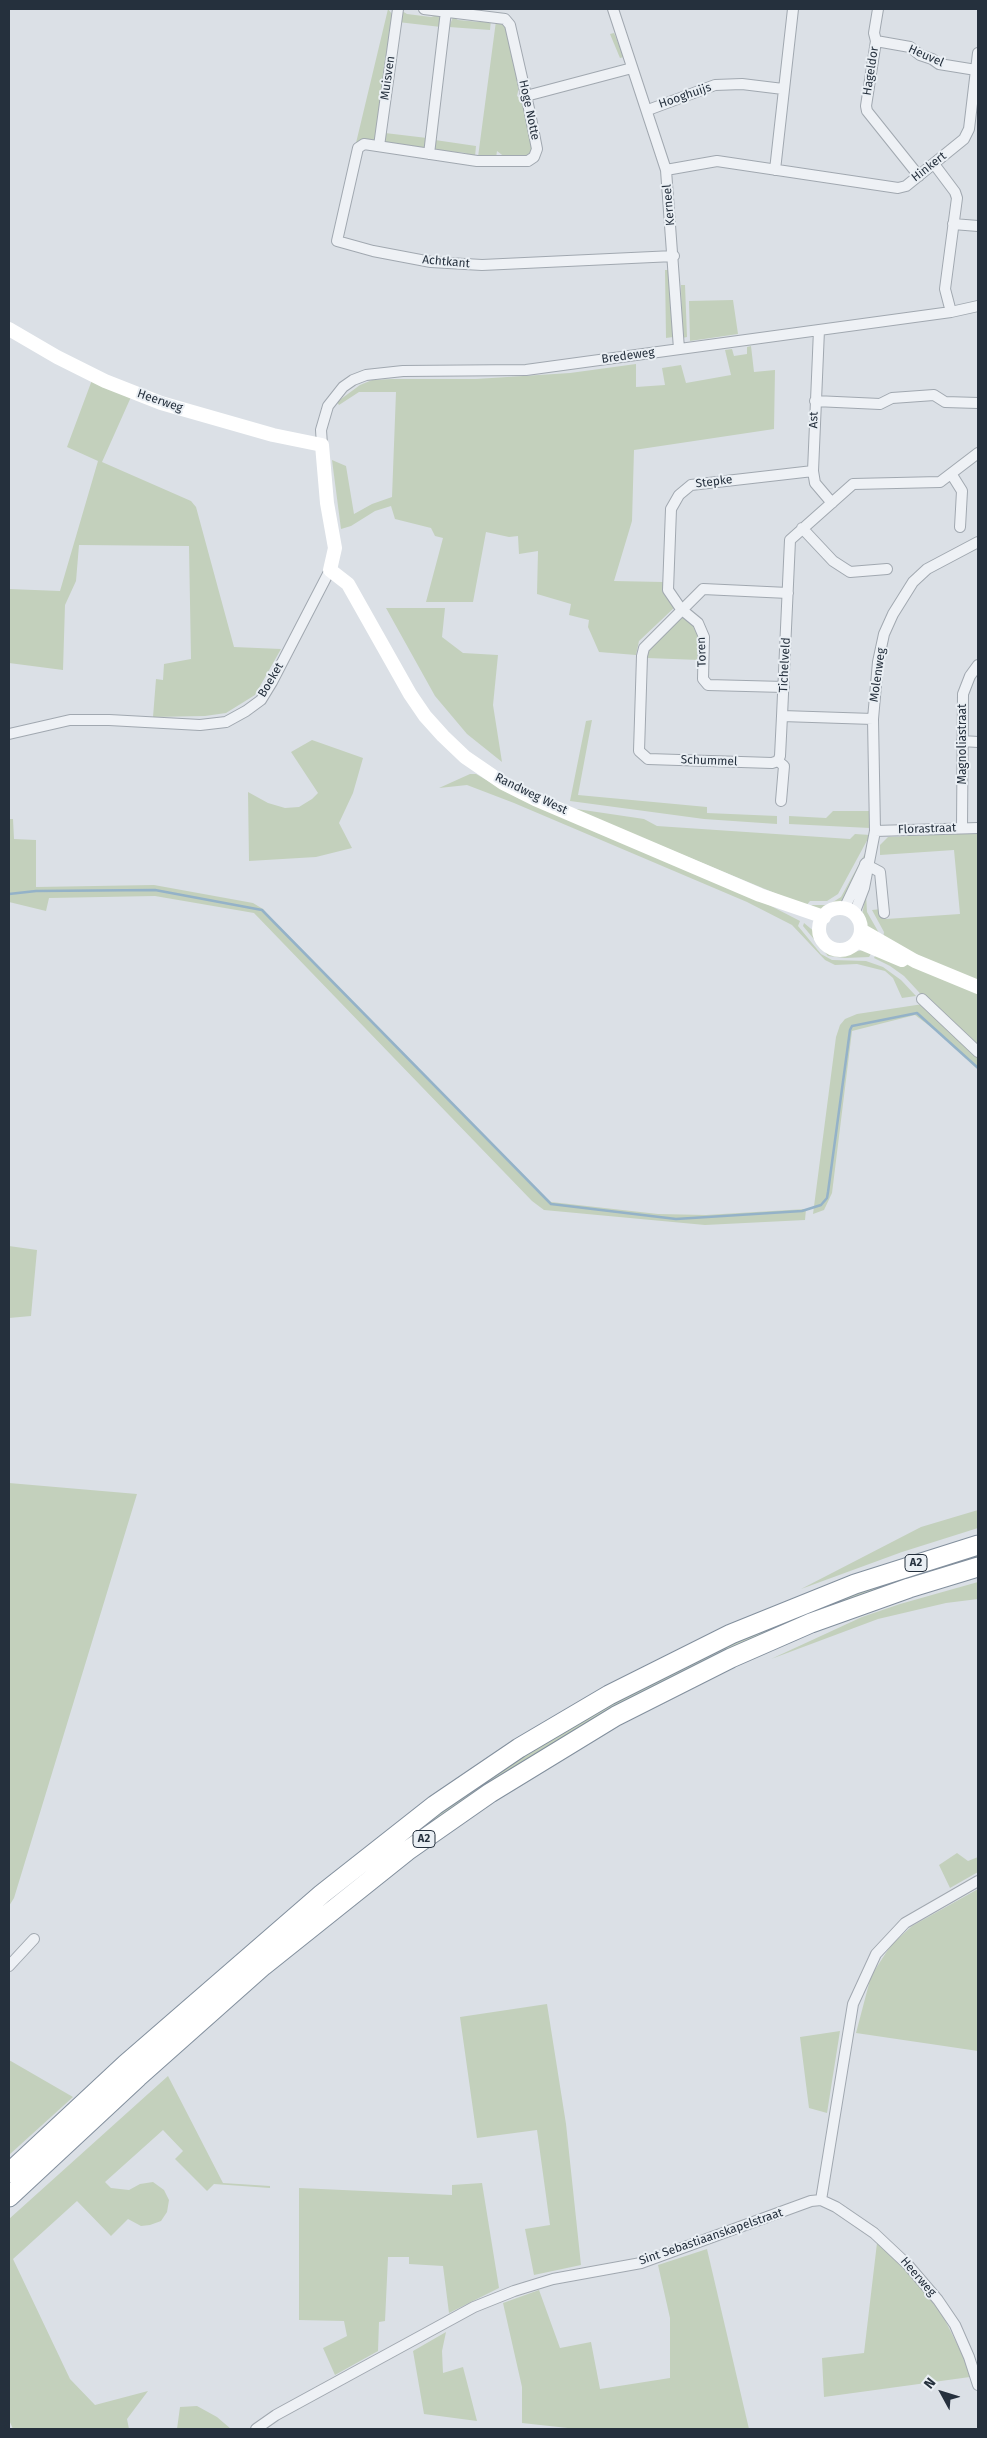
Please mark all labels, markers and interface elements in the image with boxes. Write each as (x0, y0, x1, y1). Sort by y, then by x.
street label: Heuvel (906, 42, 946, 70)
street label: Hageldor (860, 45, 882, 97)
street label: Muisven (378, 55, 398, 101)
street label: Hoge Notte (516, 79, 542, 141)
street label: Hooghuijs (657, 80, 713, 112)
street label: Hinkert (909, 149, 949, 185)
street label: Kerneel (660, 184, 678, 226)
street label: Achtkant (422, 253, 470, 271)
street label: Bredeweg (601, 345, 655, 367)
street label: Heerweg (135, 386, 185, 416)
street label: Ast (807, 411, 821, 429)
street label: Stepke (695, 473, 733, 491)
street label: Toren (694, 637, 710, 667)
street label: Tichelveld (776, 637, 794, 693)
street label: Molenweg (867, 647, 889, 703)
street label: Boeket (255, 660, 287, 700)
street label: Magnoliastraat (956, 704, 970, 784)
street label: Schummel (680, 753, 738, 769)
street label: Randweg West (492, 770, 570, 818)
street label: Florastraat (898, 821, 956, 837)
road number: A2 (905, 1555, 927, 1572)
road number: A2 (413, 1830, 435, 1848)
street label: Sint Sebastiaanskapelstraat (637, 2206, 785, 2268)
street label: Heerweg (897, 2254, 939, 2300)
north arrow (917, 2368, 967, 2418)
text: N (920, 2374, 939, 2392)

